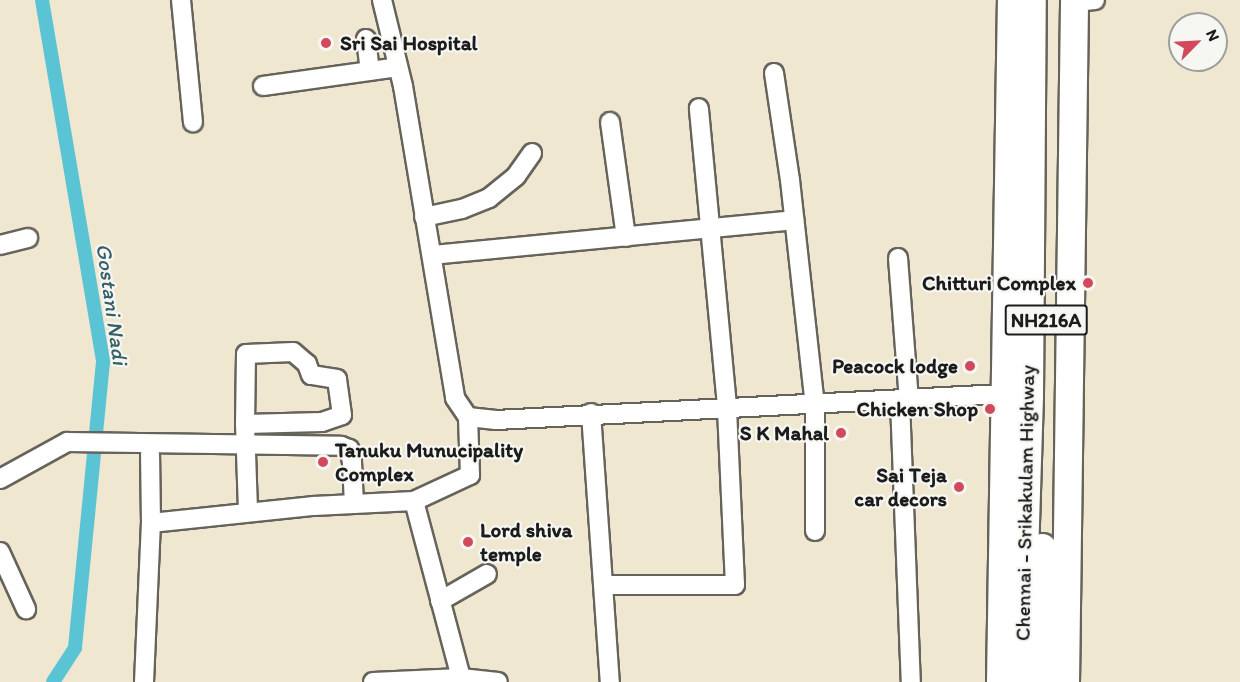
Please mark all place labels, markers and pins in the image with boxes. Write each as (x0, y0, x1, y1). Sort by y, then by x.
place label: Sri Sai Hospital (340, 30, 478, 56)
marker: Sri Sai Hospital (317, 34, 335, 52)
place label: Chitturi Complex (923, 270, 1076, 296)
marker: Chitturi Complex (1081, 276, 1095, 290)
place label: Peacock lodge (832, 353, 958, 379)
marker: Peacock lodge (963, 359, 977, 373)
place label: Chicken Shop (857, 396, 978, 422)
marker: Chicken Shop (983, 402, 997, 416)
place label: S K Mahal (739, 420, 829, 446)
marker: S K Mahal (834, 426, 848, 440)
place label: Tanuku Munucipality Complex (335, 437, 524, 487)
marker: Tanuku Munucipality Complex (316, 455, 330, 469)
place label: Sai Teja car decors (854, 462, 947, 512)
marker: Sai Teja car decors (952, 480, 966, 494)
place label: Lord shiva temple (480, 517, 571, 567)
marker: Lord shiva temple (461, 535, 475, 549)

